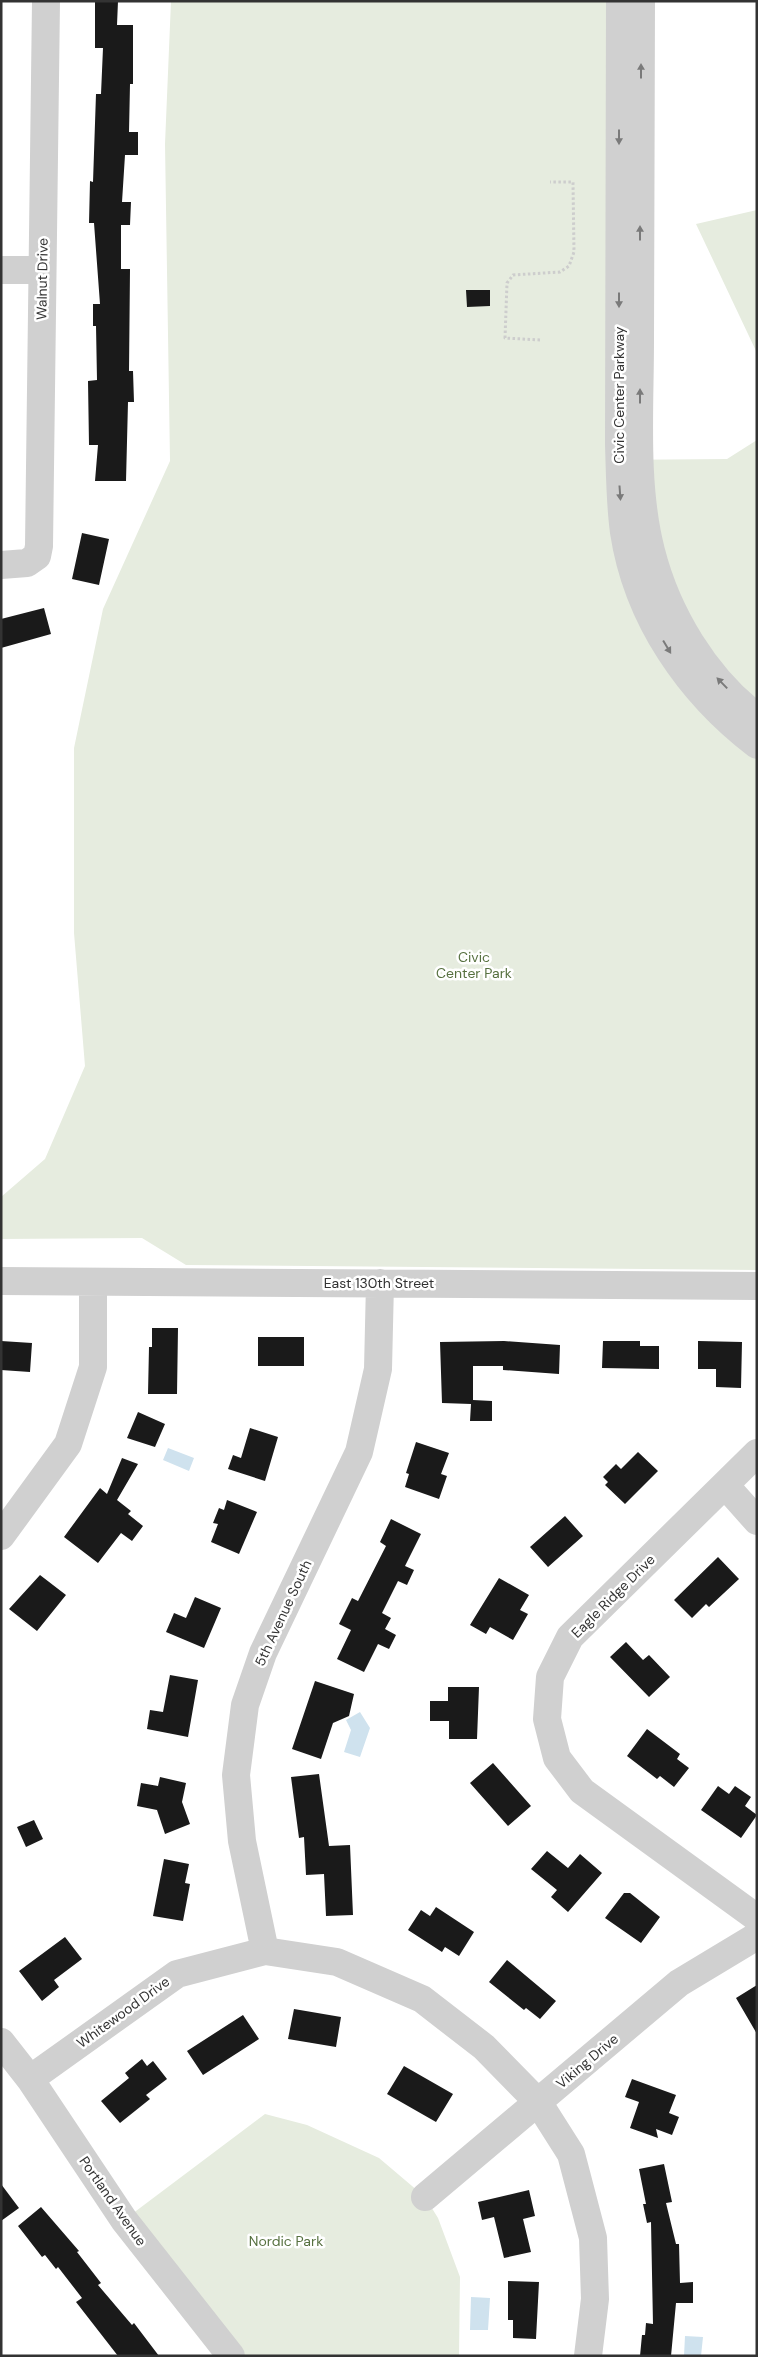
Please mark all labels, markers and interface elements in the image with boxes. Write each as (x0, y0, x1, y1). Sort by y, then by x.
one-way arrow (637, 62, 645, 78)
one-way arrow (615, 130, 623, 146)
one-way arrow (636, 225, 644, 241)
street label: Walnut Drive (32, 238, 52, 320)
one-way arrow (615, 292, 623, 308)
street label: Civic Center Parkway (610, 326, 628, 464)
one-way arrow (636, 387, 644, 403)
one-way arrow (617, 485, 625, 501)
one-way arrow (663, 641, 672, 654)
one-way arrow (716, 677, 728, 689)
park label: Civic Center Park (436, 948, 512, 982)
street label: East 130th Street (324, 1274, 434, 1292)
street label: Eagle Ridge Drive (567, 1550, 659, 1642)
street label: 5th Avenue South (251, 1557, 315, 1669)
street label: Whitewood Drive (73, 1972, 173, 2052)
street label: Viking Drive (552, 2030, 622, 2092)
street label: Portland Avenue (75, 2153, 151, 2249)
park label: Nordic Park (249, 2232, 323, 2250)

